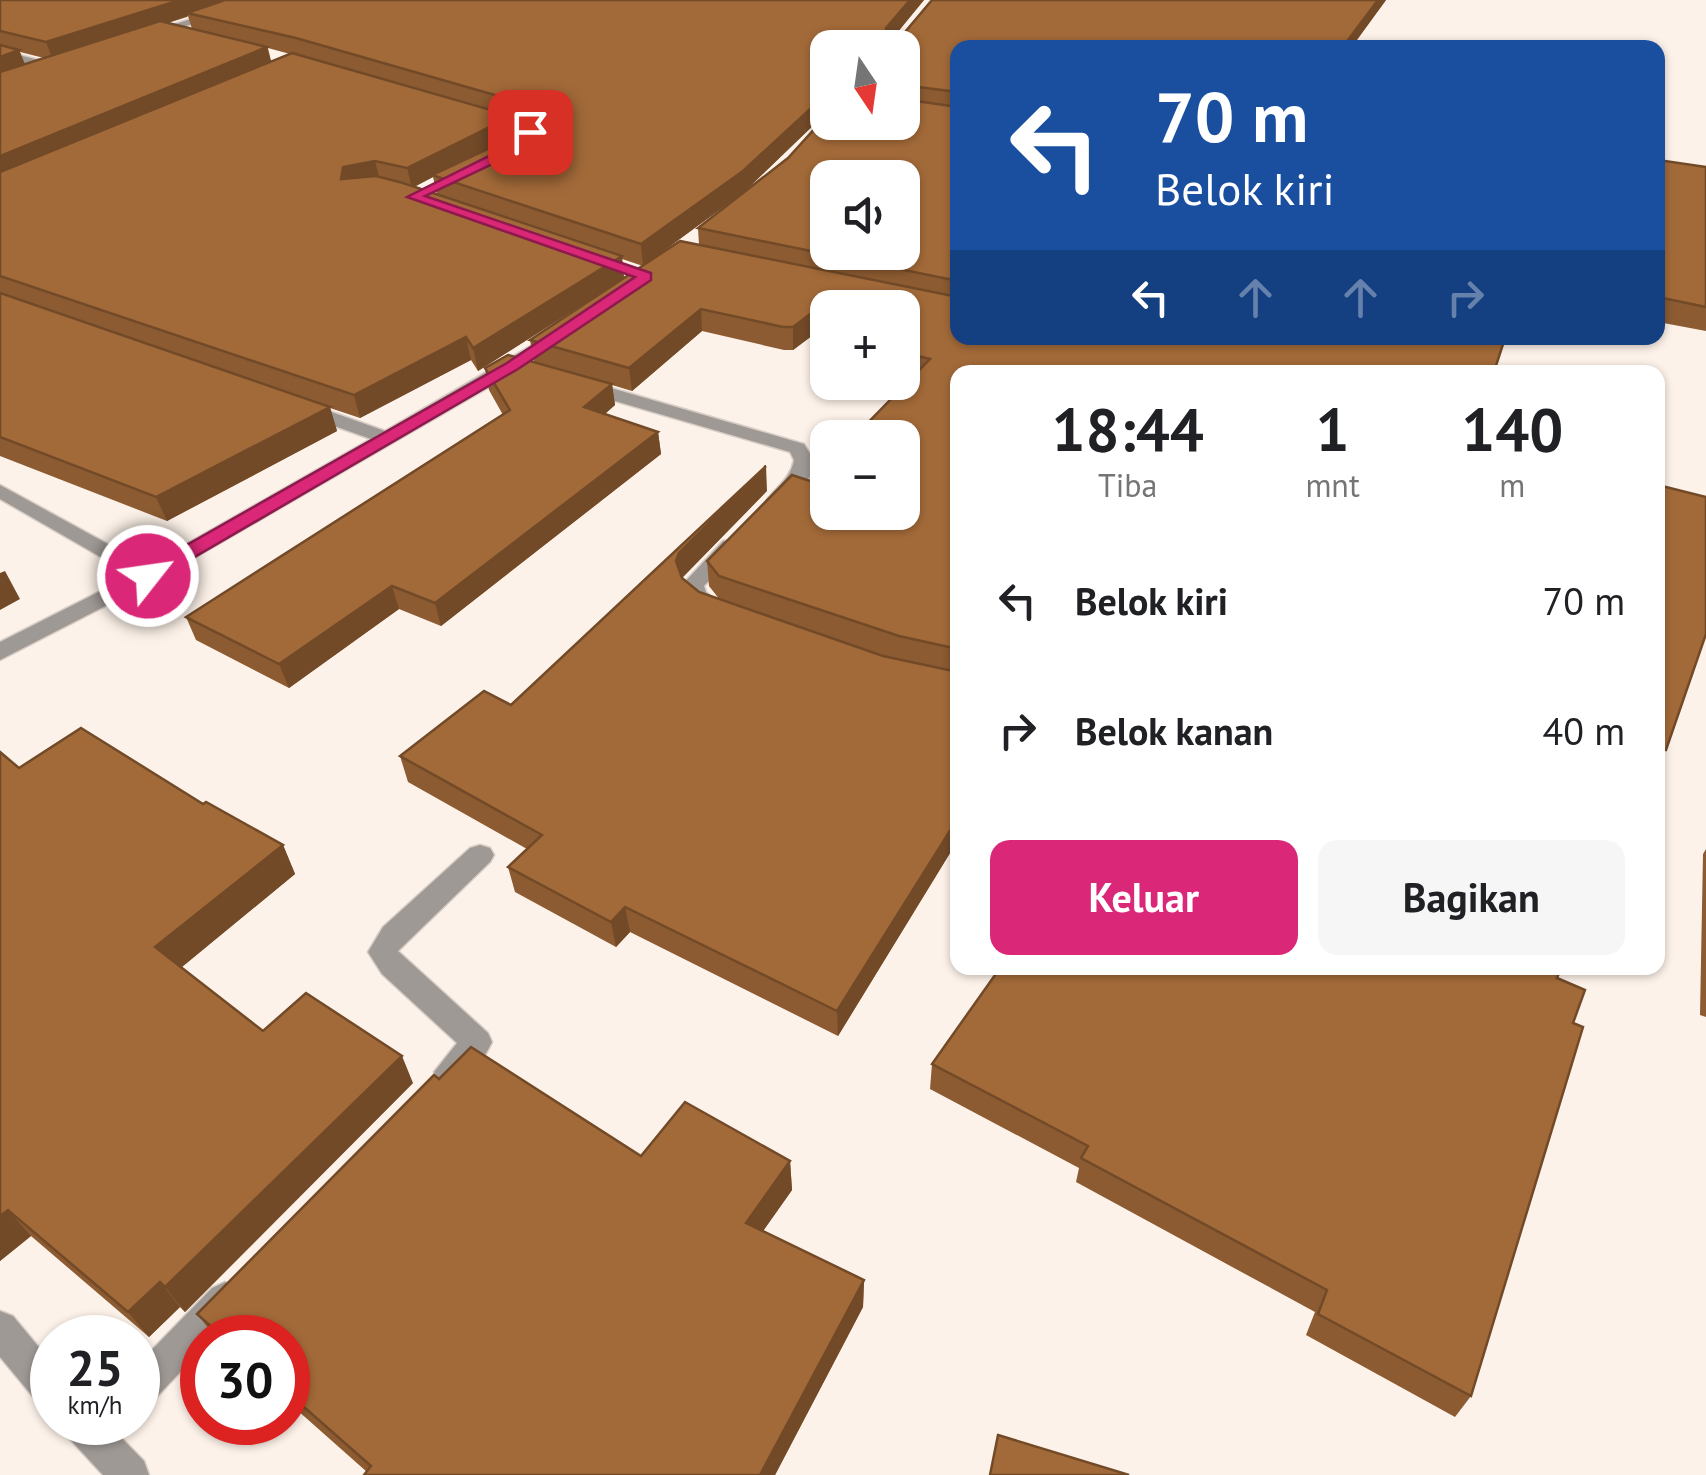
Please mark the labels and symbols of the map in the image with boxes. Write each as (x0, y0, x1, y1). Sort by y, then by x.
north arrow (810, 30, 920, 140)
pin (488, 90, 573, 175)
position arrow (96, 524, 200, 628)
speed limit sign: 30 (180, 1315, 310, 1445)

